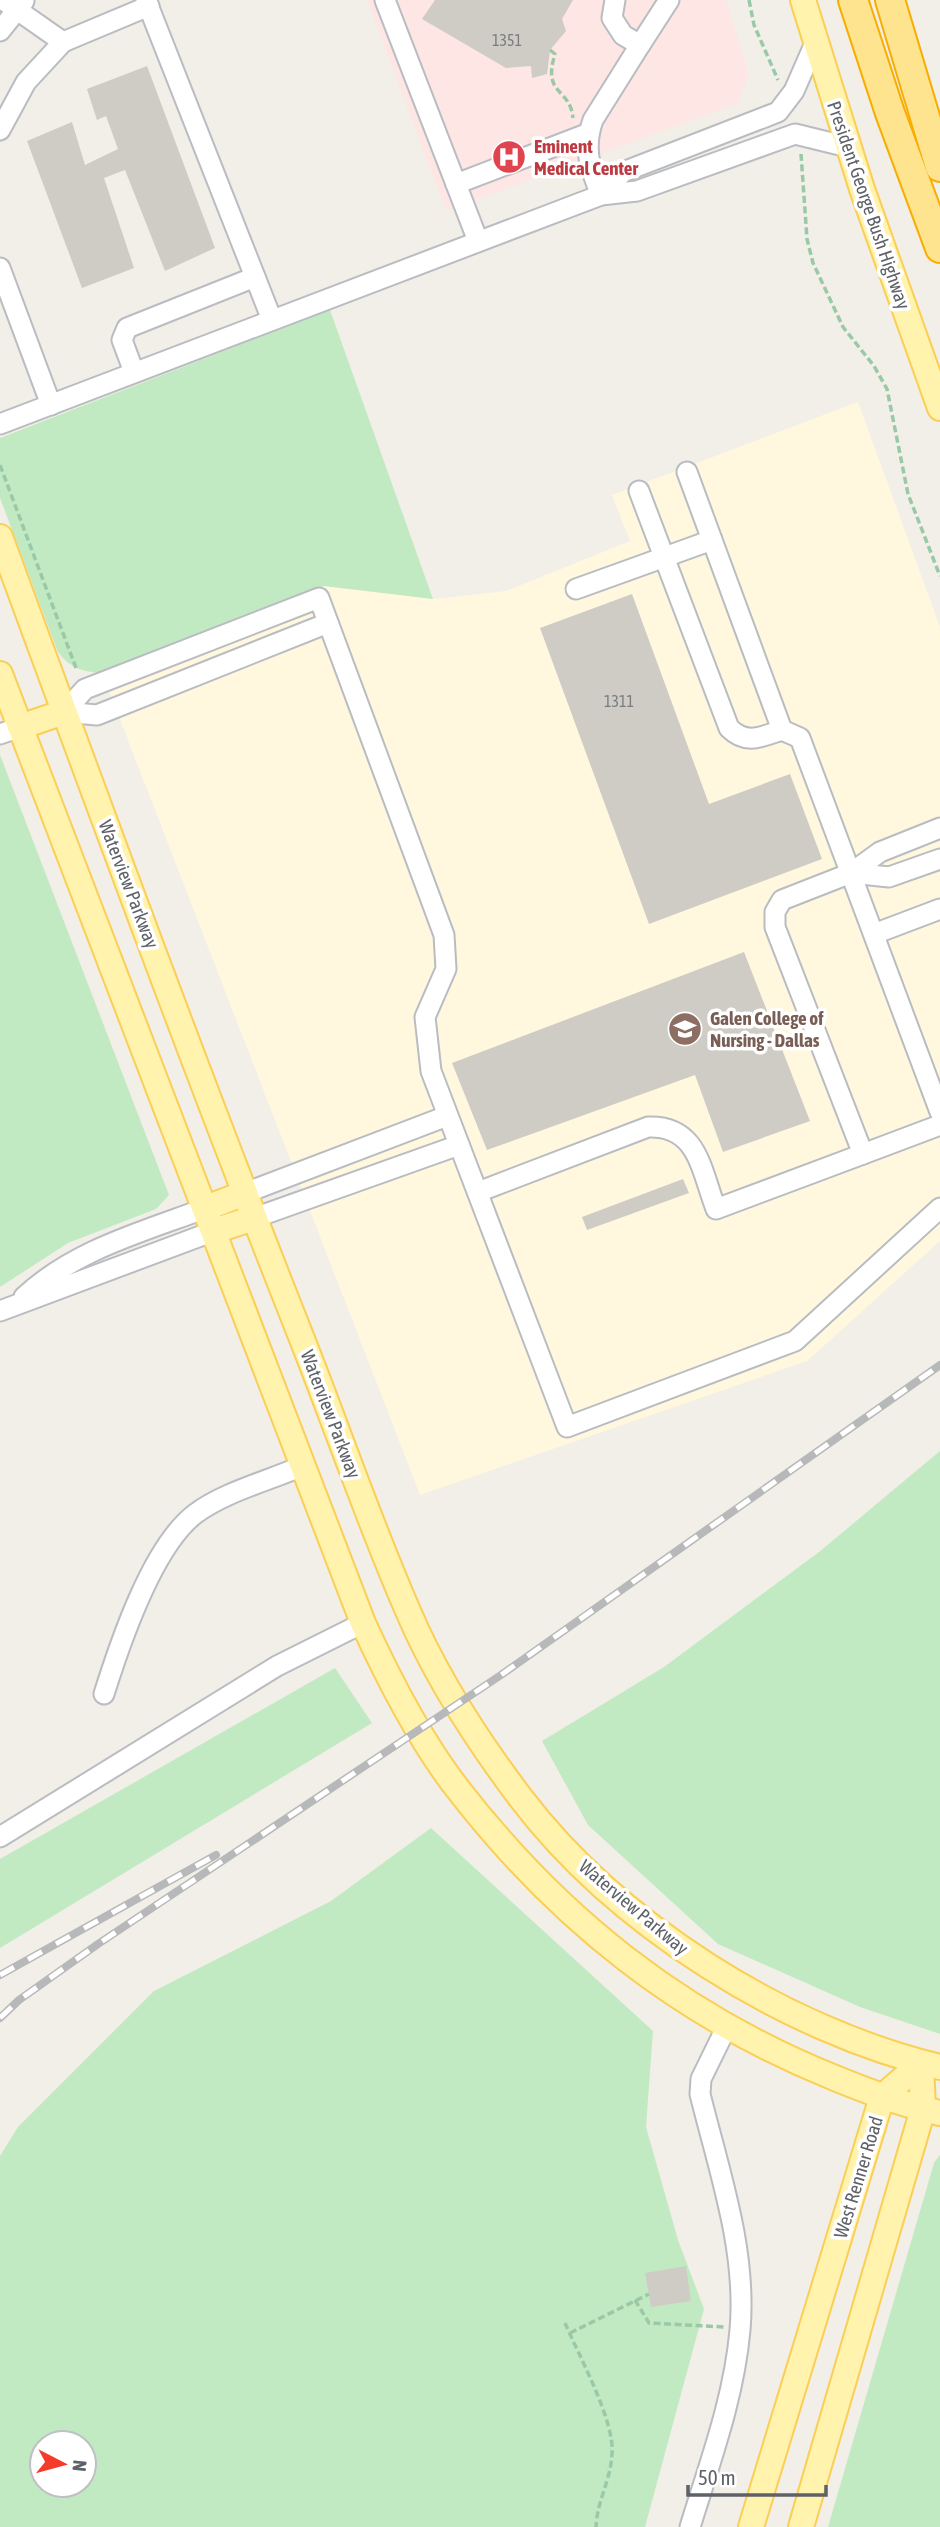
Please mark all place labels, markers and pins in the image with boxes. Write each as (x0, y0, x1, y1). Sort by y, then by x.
place label: Eminent Medical Center (534, 135, 638, 179)
hospital icon: Eminent Medical Center (490, 138, 528, 176)
place label: Galen College of Nursing - Dallas (710, 1007, 824, 1051)
school or university icon: Galen College of Nursing - Dallas (666, 1010, 704, 1048)

